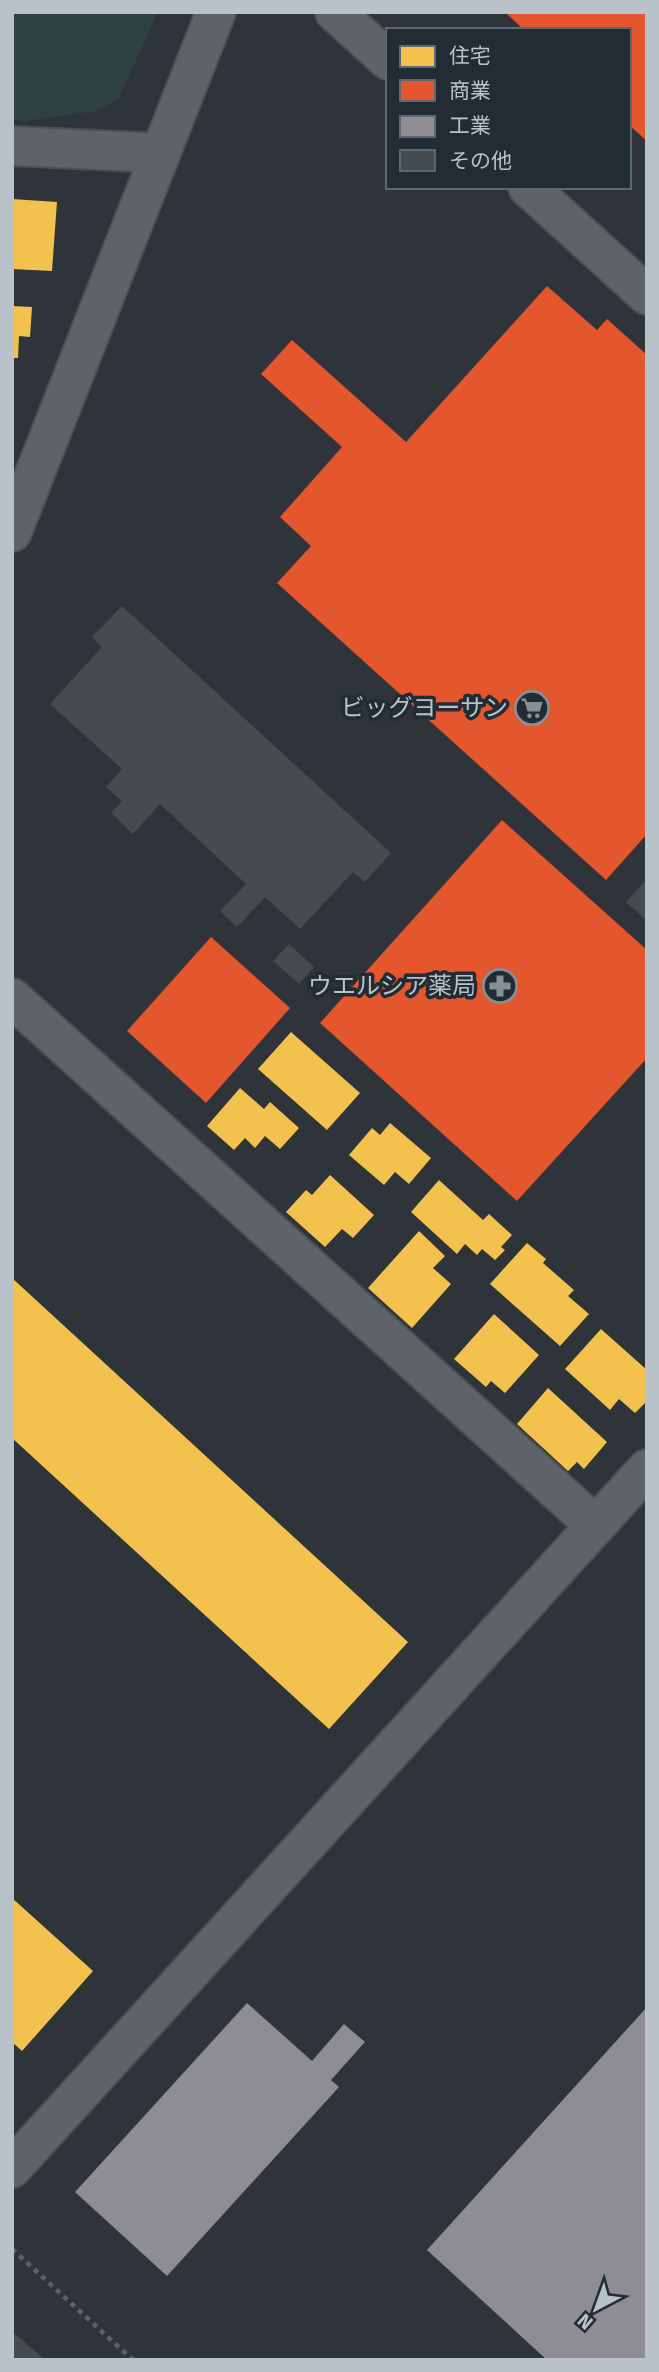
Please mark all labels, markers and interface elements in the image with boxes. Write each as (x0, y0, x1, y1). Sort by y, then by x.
legend (386, 28, 631, 189)
text: 住宅 (449, 43, 491, 69)
text: 商業 (449, 78, 491, 104)
text: 工業 (449, 113, 491, 139)
text: その他 (449, 148, 512, 174)
supermarket icon: ビッグヨーサン (513, 689, 551, 727)
place label: ビッグヨーサン (340, 694, 508, 722)
pharmacy icon: ウエルシア薬局 (481, 967, 519, 1005)
place label: ウエルシア薬局 (308, 972, 476, 1000)
north arrow (561, 2274, 631, 2344)
text: N (573, 2309, 597, 2334)

